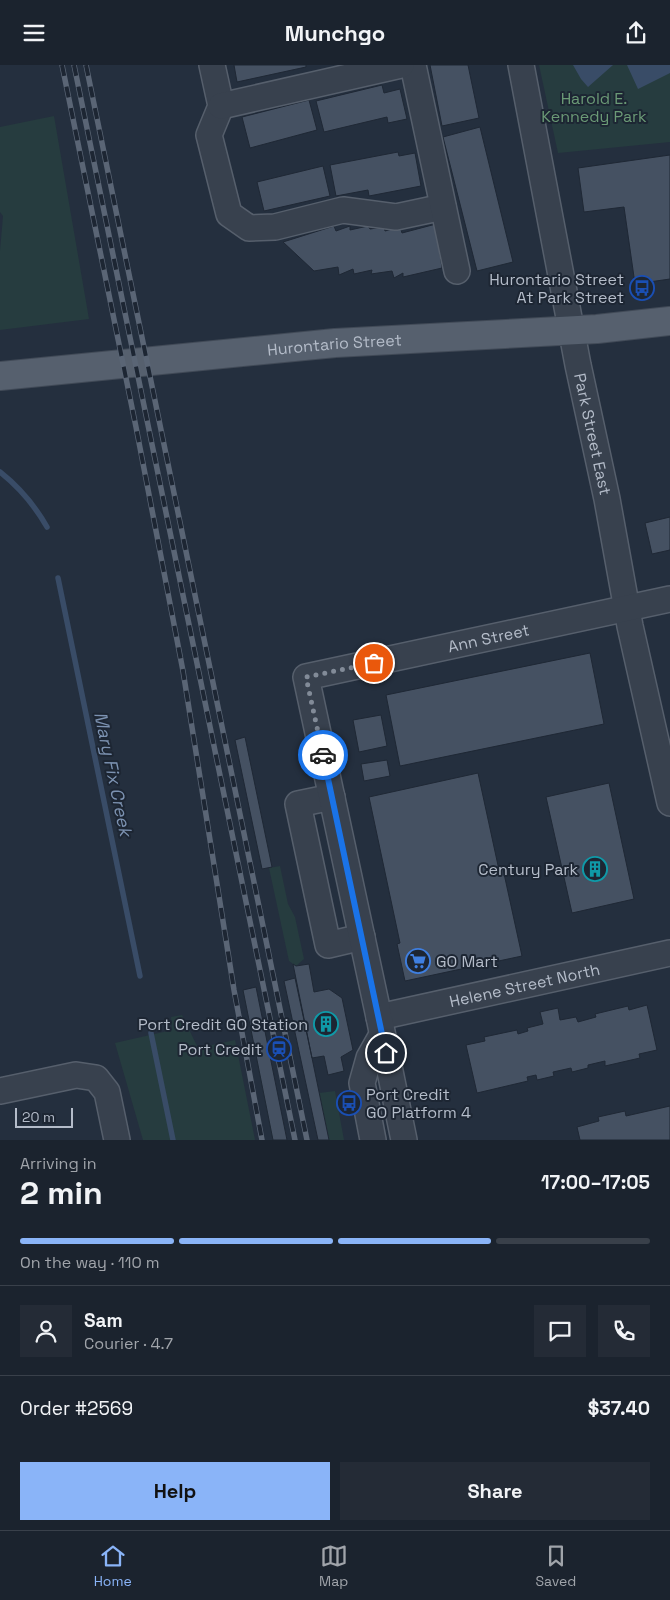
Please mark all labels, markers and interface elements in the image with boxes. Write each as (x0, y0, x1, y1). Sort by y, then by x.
icon: menu (20, 19, 48, 47)
text: Munchgo (285, 19, 385, 47)
icon: share (622, 19, 650, 47)
park label: Harold E. Kennedy Park (541, 88, 647, 127)
place label: Hurontario Street At Park Street (489, 269, 624, 308)
bus stop icon: Hurontario Street At Park Street (629, 275, 655, 301)
street label: Hurontario Street (266, 329, 402, 361)
street label: Park Street East (569, 371, 616, 497)
street label: Ann Street (446, 619, 531, 657)
pin (353, 642, 395, 684)
icon: bag (360, 649, 388, 677)
water label: Mary Fix Creek (89, 709, 138, 841)
courier (298, 730, 348, 780)
icon: car (309, 741, 337, 769)
building icon: Century Park (582, 856, 608, 882)
place label: Century Park (478, 859, 578, 880)
supermarket icon: GO Mart (405, 948, 431, 974)
place label: GO Mart (436, 951, 498, 972)
street label: Helene Street North (447, 959, 602, 1012)
building icon: Port Credit GO Station (313, 1011, 339, 1037)
place label: Port Credit GO Station (138, 1014, 308, 1035)
pin (365, 1032, 407, 1074)
station icon: Port Credit (266, 1036, 292, 1062)
place label: Port Credit (178, 1039, 262, 1060)
icon: home (372, 1039, 400, 1067)
place label: Port Credit GO Platform 4 (366, 1084, 471, 1123)
bus stop icon: Port Credit GO Platform 4 (336, 1090, 362, 1116)
scale bar (15, 1105, 72, 1128)
text: 20 m (22, 1108, 55, 1126)
text: Arriving in (20, 1153, 97, 1174)
text: 17:00–17:05 (541, 1170, 650, 1195)
text: 2 min (20, 1173, 103, 1213)
text: On the way · 110 m (20, 1252, 160, 1273)
button: person (20, 1305, 72, 1357)
button: chat (534, 1305, 586, 1357)
button: phone (598, 1305, 650, 1357)
text: Sam (84, 1308, 123, 1333)
text: Courier · 4.7 (84, 1333, 173, 1354)
text: Order #2569 (20, 1396, 133, 1421)
text: $37.40 (588, 1396, 650, 1421)
button: Help (20, 1462, 330, 1520)
button: Share (340, 1462, 650, 1520)
tab: Home (94, 1542, 132, 1590)
tab: Map (319, 1542, 348, 1590)
tab: Saved (536, 1542, 576, 1590)

